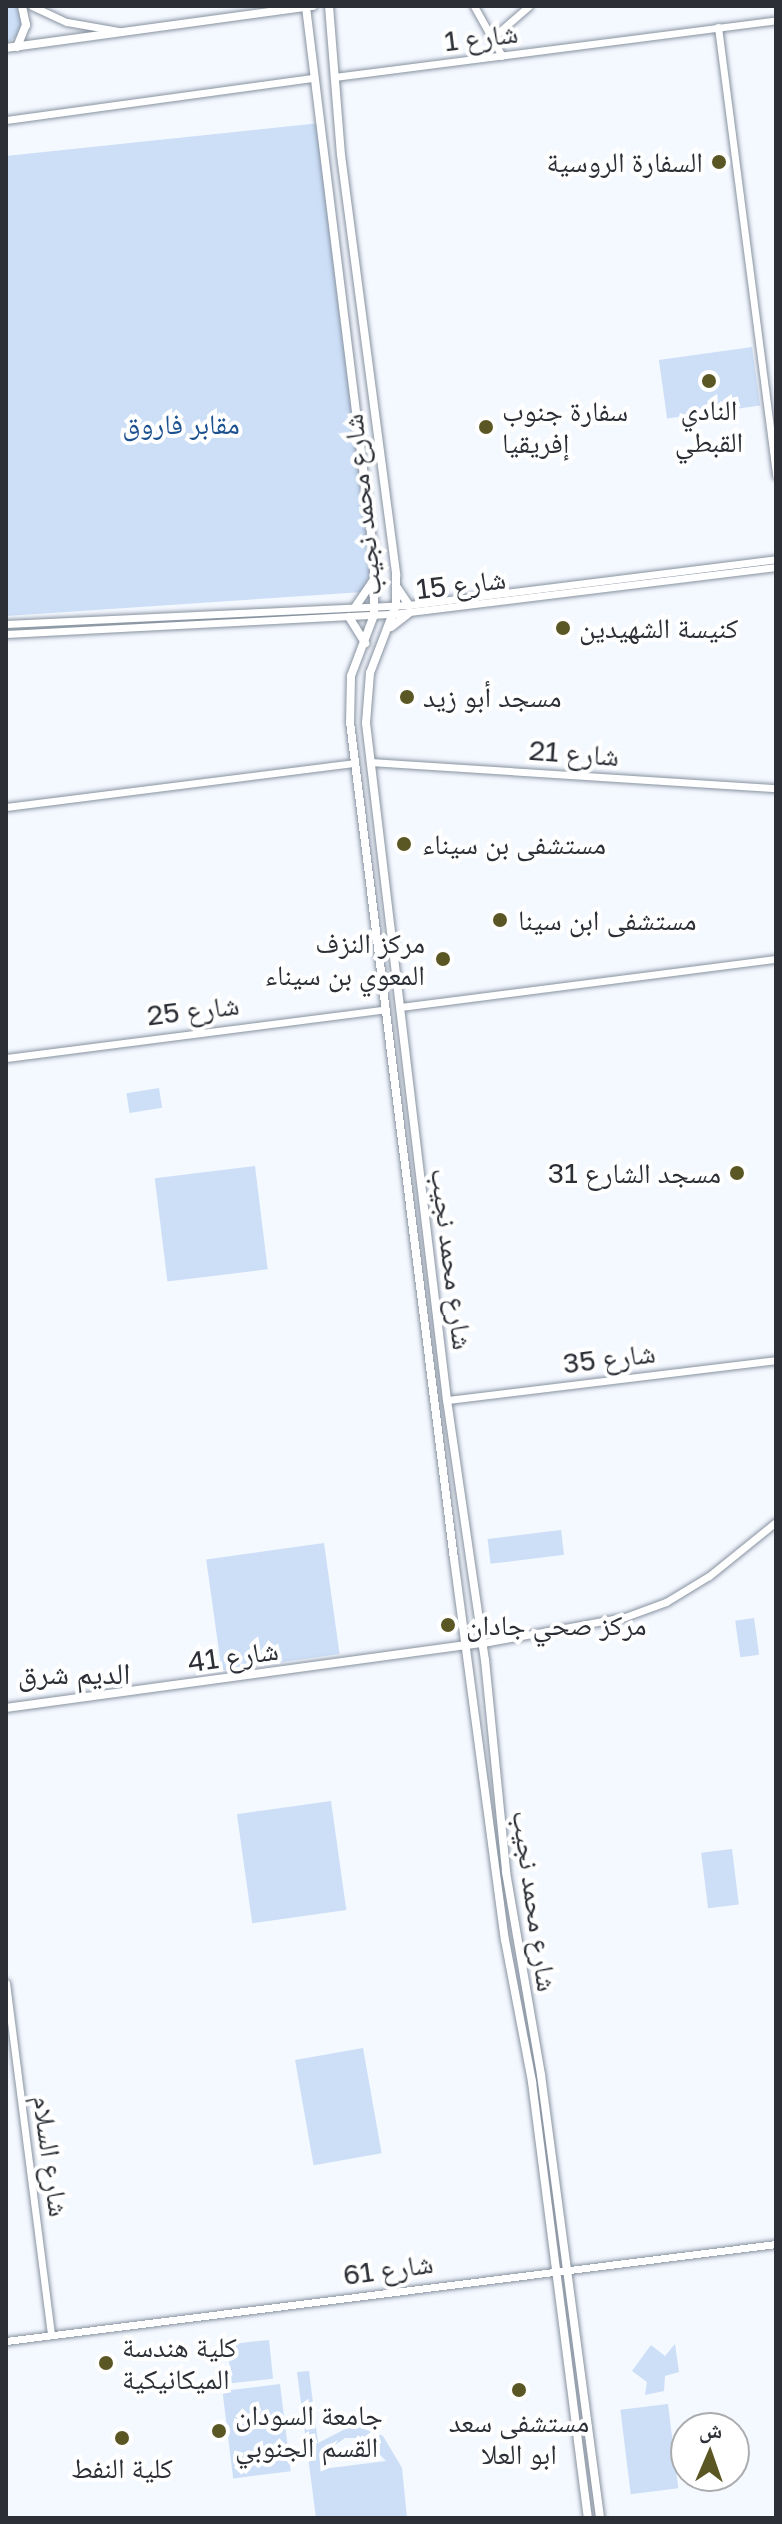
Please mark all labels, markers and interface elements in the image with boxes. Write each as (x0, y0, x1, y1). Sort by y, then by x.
street label: شارع 1 (442, 16, 520, 58)
place label: السفارة الروسية (547, 145, 703, 179)
marker: السفارة الروسية (710, 153, 728, 171)
marker: النادي القبطي (700, 372, 718, 390)
place label: النادي القبطي (675, 393, 743, 459)
place label: سفارة جنوب إفريقيا (502, 394, 628, 460)
park label: مقابر فاروق (122, 407, 240, 441)
street label: شارع محمد نجيب (336, 412, 388, 598)
marker: سفارة جنوب إفريقيا (477, 418, 495, 436)
street label: شارع 15 (414, 562, 508, 606)
place label: كنيسة الشهيدين (579, 611, 738, 645)
marker: كنيسة الشهيدين (554, 619, 572, 637)
place label: مسجد أبو زيد (423, 680, 561, 714)
marker: مسجد أبو زيد (398, 688, 416, 706)
street label: شارع 21 (528, 733, 620, 773)
place label: مستشفى بن سيناء (422, 827, 606, 861)
marker: مستشفى بن سيناء (393, 833, 415, 855)
place label: مستشفى ابن سينا (518, 903, 697, 937)
marker: مستشفى ابن سينا (489, 909, 511, 931)
place label: مركز النزف المعوي بن سيناء (265, 926, 425, 992)
marker: مركز النزف المعوي بن سيناء (432, 948, 454, 970)
street label: شارع 25 (145, 988, 241, 1032)
place label: مسجد الشارع 31 (548, 1156, 721, 1190)
marker: مسجد الشارع 31 (728, 1164, 746, 1182)
street label: شارع محمد نجيب (424, 1166, 480, 1352)
street label: شارع 35 (561, 1336, 657, 1380)
place label: مركز صحي جادان (466, 1608, 646, 1642)
marker: مركز صحي جادان (437, 1614, 459, 1636)
street label: شارع 41 (186, 1633, 280, 1679)
district label: الديم شرق (18, 1655, 130, 1691)
street label: شارع محمد نجيب (506, 1808, 564, 1994)
street label: شارع السلام (26, 2093, 76, 2219)
street label: شارع 61 (341, 2246, 435, 2292)
place label: كلية هندسة الميكانيكية (122, 2330, 237, 2396)
marker: كلية هندسة الميكانيكية (97, 2354, 115, 2372)
marker: مستشفى سعد ابو العلا (508, 2379, 530, 2401)
place label: جامعة السودان القسم الجنوبي (235, 2398, 383, 2464)
place label: مستشفى سعد ابو العلا (449, 2405, 589, 2471)
north arrow (670, 2412, 750, 2492)
text: ش (699, 2416, 723, 2443)
marker: جامعة السودان القسم الجنوبي (210, 2422, 228, 2440)
marker: كلية النفط (113, 2429, 131, 2447)
place label: كلية النفط (71, 2451, 173, 2485)

